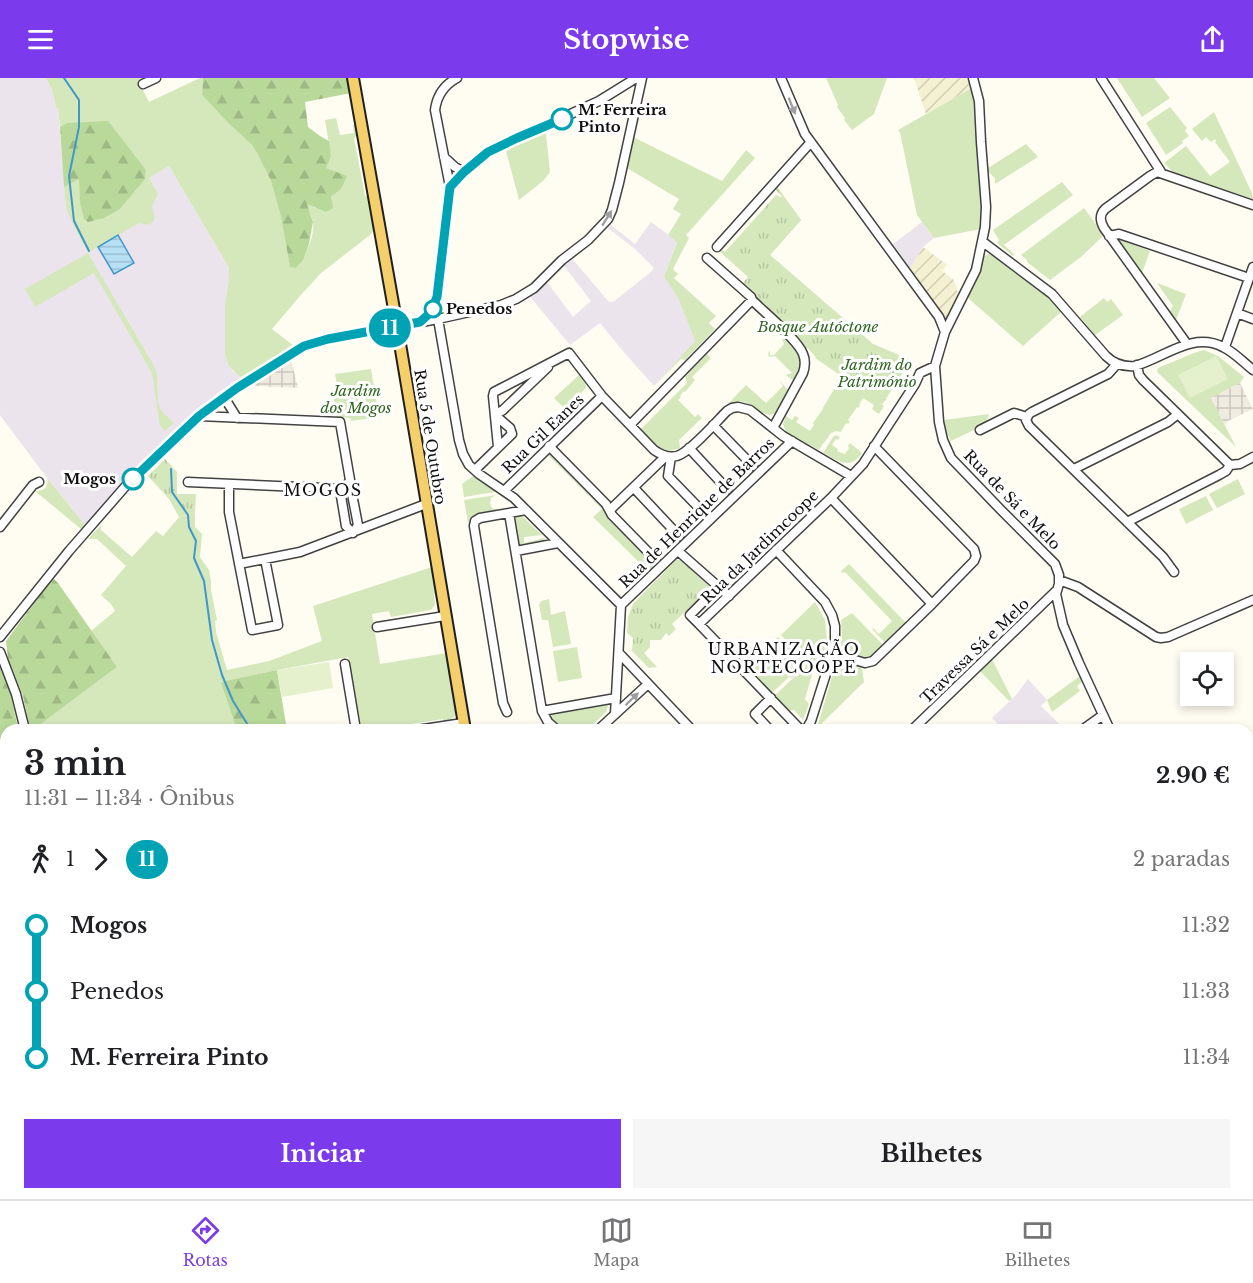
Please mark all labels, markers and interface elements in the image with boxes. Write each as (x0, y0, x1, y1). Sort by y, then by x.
icon: menu (24, 23, 57, 56)
text: Stopwise (563, 23, 690, 56)
icon: share (1196, 23, 1229, 56)
one-way arrow (788, 97, 797, 115)
place label: M. Ferreira Pinto (578, 100, 667, 136)
marker: M. Ferreira Pinto (551, 108, 573, 130)
one-way arrow (601, 210, 612, 227)
place label: Penedos (446, 299, 512, 318)
marker: Penedos (424, 300, 442, 318)
line badge: 11 (363, 308, 417, 348)
text: 11 (381, 315, 399, 341)
park label: Bosque Autóctone (757, 317, 879, 336)
park label: Jardim do Património (836, 355, 917, 391)
street label: Rua 5 de Outubro (410, 368, 451, 506)
park label: Jardim dos Mogos (320, 381, 392, 417)
street label: Rua Gil Eanes (498, 390, 588, 478)
street label: Rua de Henrique de Barros (615, 433, 778, 592)
street label: Rua de Sá e Melo (960, 446, 1065, 554)
marker: Mogos (122, 468, 144, 490)
place label: Mogos (63, 469, 116, 488)
district label: MOGOS (283, 480, 363, 500)
street label: Rua da Jardimcoope (697, 486, 822, 607)
street label: Travessa Sá e Melo (916, 594, 1033, 707)
district label: URBANIZAÇÃO NORTECOOPE (708, 638, 860, 677)
map controls (1180, 652, 1234, 706)
button: locate (1180, 652, 1234, 706)
one-way arrow (625, 693, 639, 707)
text: 3 min (24, 743, 126, 784)
text: 2.90 € (1156, 762, 1230, 789)
text: 11:31 – 11:34 · Ônibus (24, 786, 235, 810)
icon: walk (24, 843, 57, 876)
icon: forward (84, 843, 117, 876)
text: 11 (138, 846, 156, 872)
text: 1 (66, 847, 75, 871)
text: 2 paradas (1133, 847, 1230, 871)
text: Mogos (70, 912, 147, 939)
text: 11:32 (1182, 913, 1230, 937)
text: Penedos (70, 978, 164, 1005)
text: 11:33 (1182, 979, 1230, 1003)
text: M. Ferreira Pinto (70, 1044, 269, 1071)
text: 11:34 (1182, 1045, 1230, 1069)
button: Iniciar (24, 1119, 621, 1188)
button: Bilhetes (633, 1119, 1230, 1188)
tab: Rotas (183, 1214, 228, 1270)
tab: Mapa (593, 1214, 639, 1270)
tab: Bilhetes (1005, 1214, 1070, 1270)

